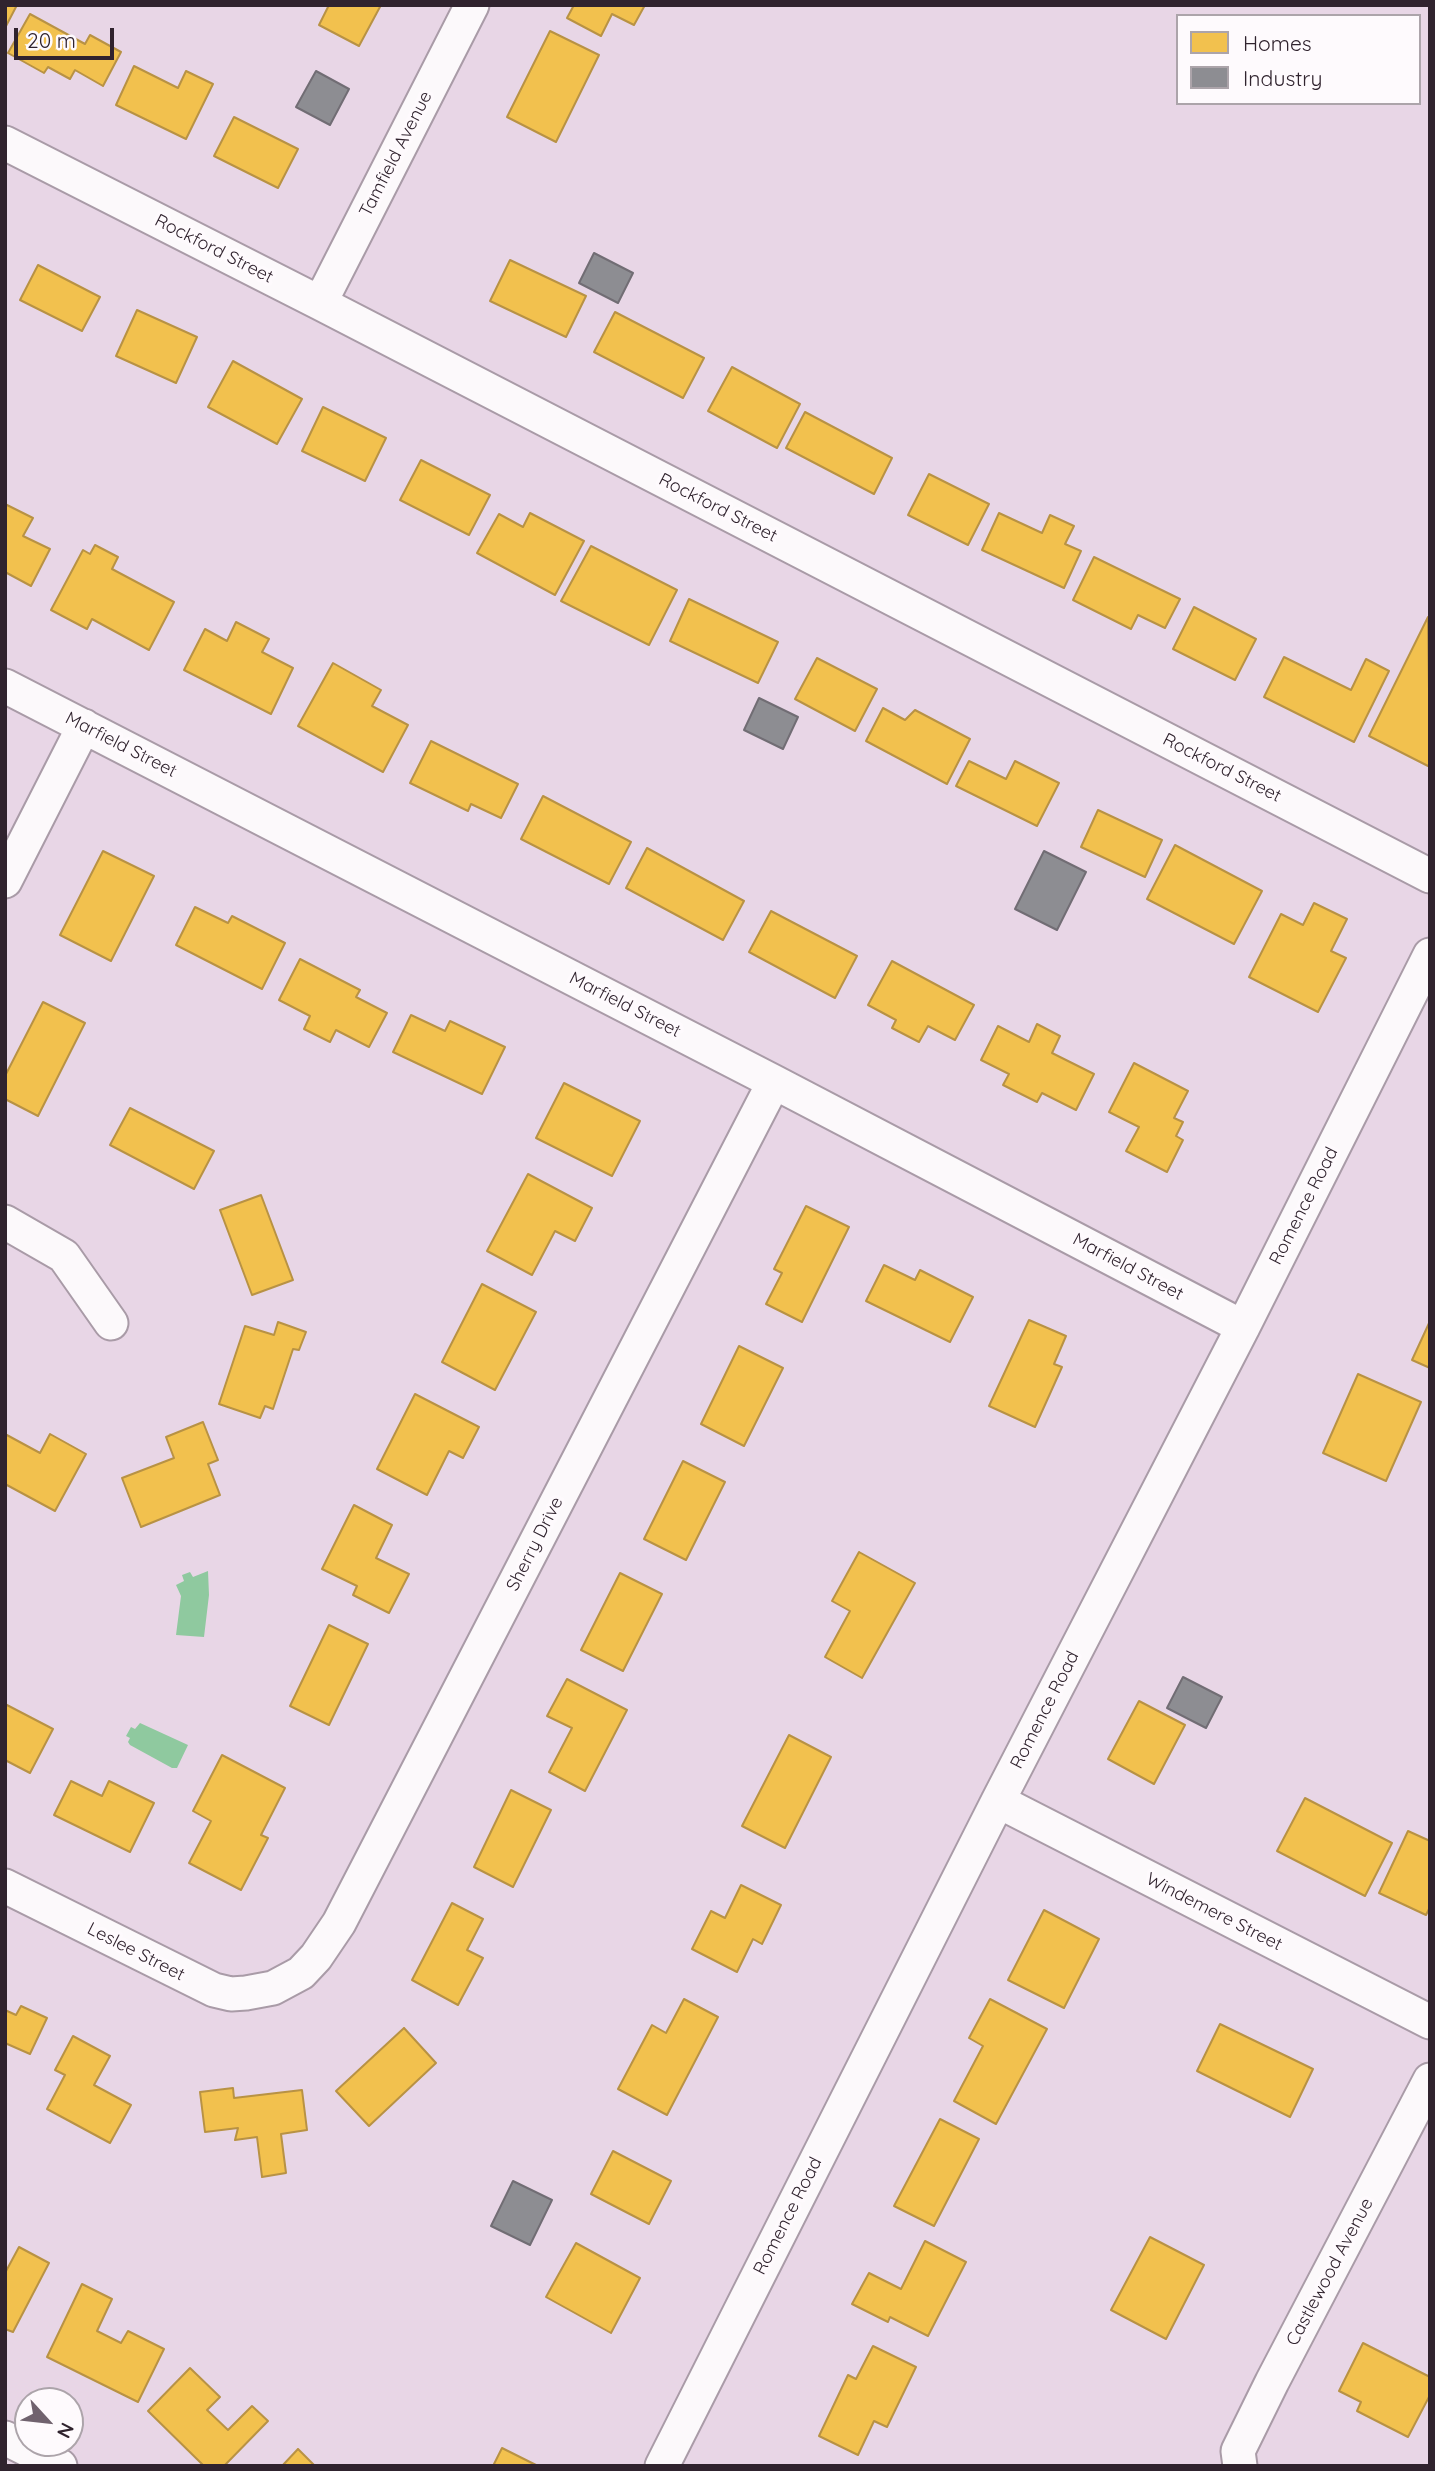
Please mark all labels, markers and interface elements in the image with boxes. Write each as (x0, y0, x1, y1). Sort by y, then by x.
scale bar (18, 14, 117, 58)
legend (1176, 14, 1421, 105)
text: 20 m (27, 27, 76, 53)
text: Homes (1243, 30, 1312, 56)
text: Industry (1243, 65, 1322, 91)
street label: Tamfield Avenue (355, 88, 437, 220)
street label: Rockford Street (151, 210, 277, 288)
street label: Rockford Street (655, 469, 781, 547)
street label: Marfield Street (62, 708, 180, 782)
street label: Rockford Street (1159, 729, 1285, 807)
street label: Marfield Street (566, 968, 684, 1042)
street label: Romence Road (1265, 1144, 1343, 1268)
street label: Marfield Street (1069, 1229, 1187, 1305)
street label: Sherry Drive (502, 1493, 568, 1595)
street label: Romence Road (1006, 1648, 1084, 1772)
street label: Windemere Street (1142, 1868, 1286, 1956)
street label: Leslee Street (84, 1918, 188, 1986)
street label: Romence Road (749, 2154, 827, 2278)
street label: Castlewood Avenue (1282, 2195, 1378, 2349)
north arrow (14, 2387, 84, 2457)
text: N (52, 2419, 80, 2442)

